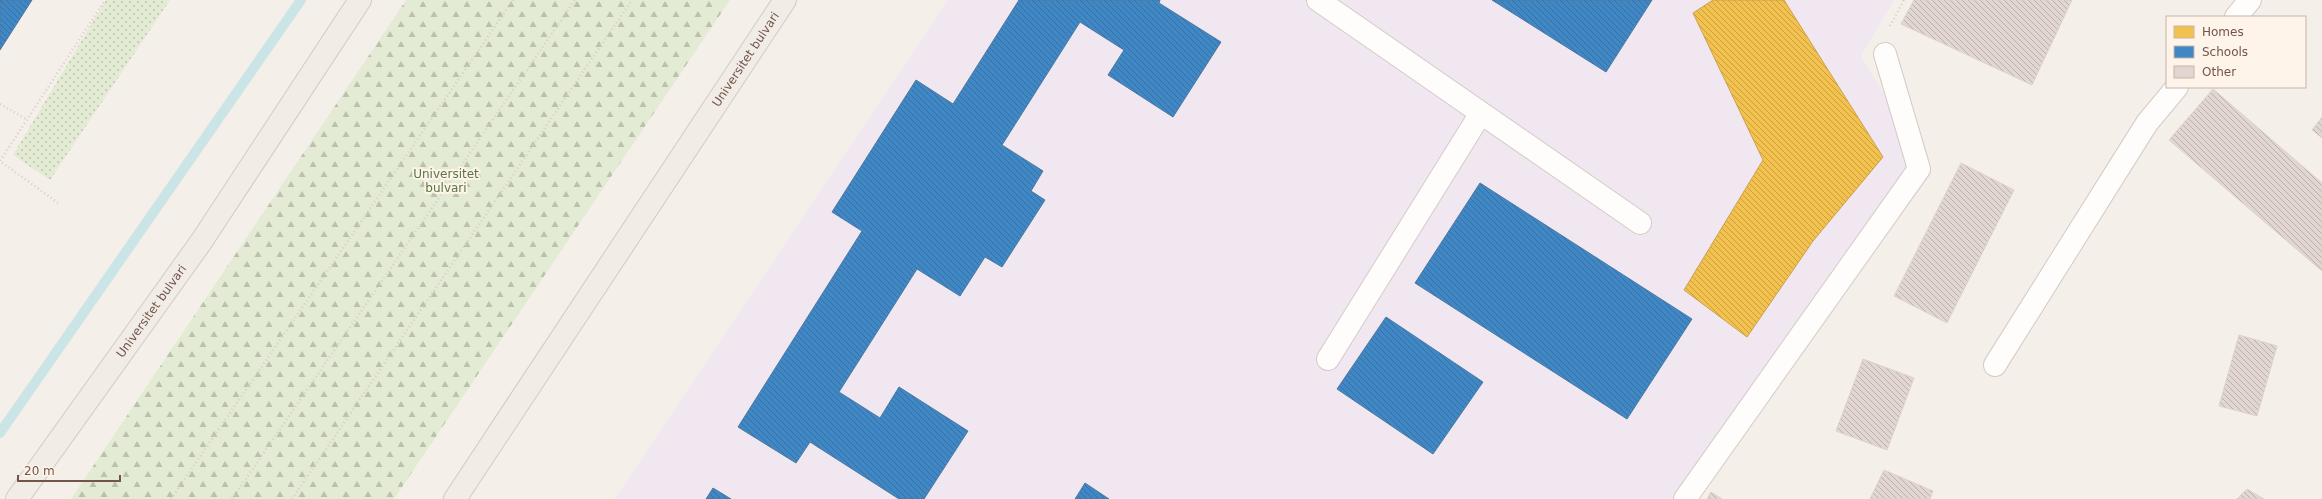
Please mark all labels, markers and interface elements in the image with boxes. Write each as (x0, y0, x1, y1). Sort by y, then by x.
street label: Universitet bulvari (709, 9, 782, 109)
legend (2166, 16, 2306, 88)
text: Homes (2202, 25, 2244, 39)
text: Schools (2202, 45, 2248, 59)
text: Other (2202, 65, 2236, 79)
park label: Universitet bulvari (413, 167, 479, 195)
street label: Universitet bulvari (114, 262, 189, 360)
scale bar (18, 457, 120, 483)
text: 20 m (24, 464, 55, 478)

